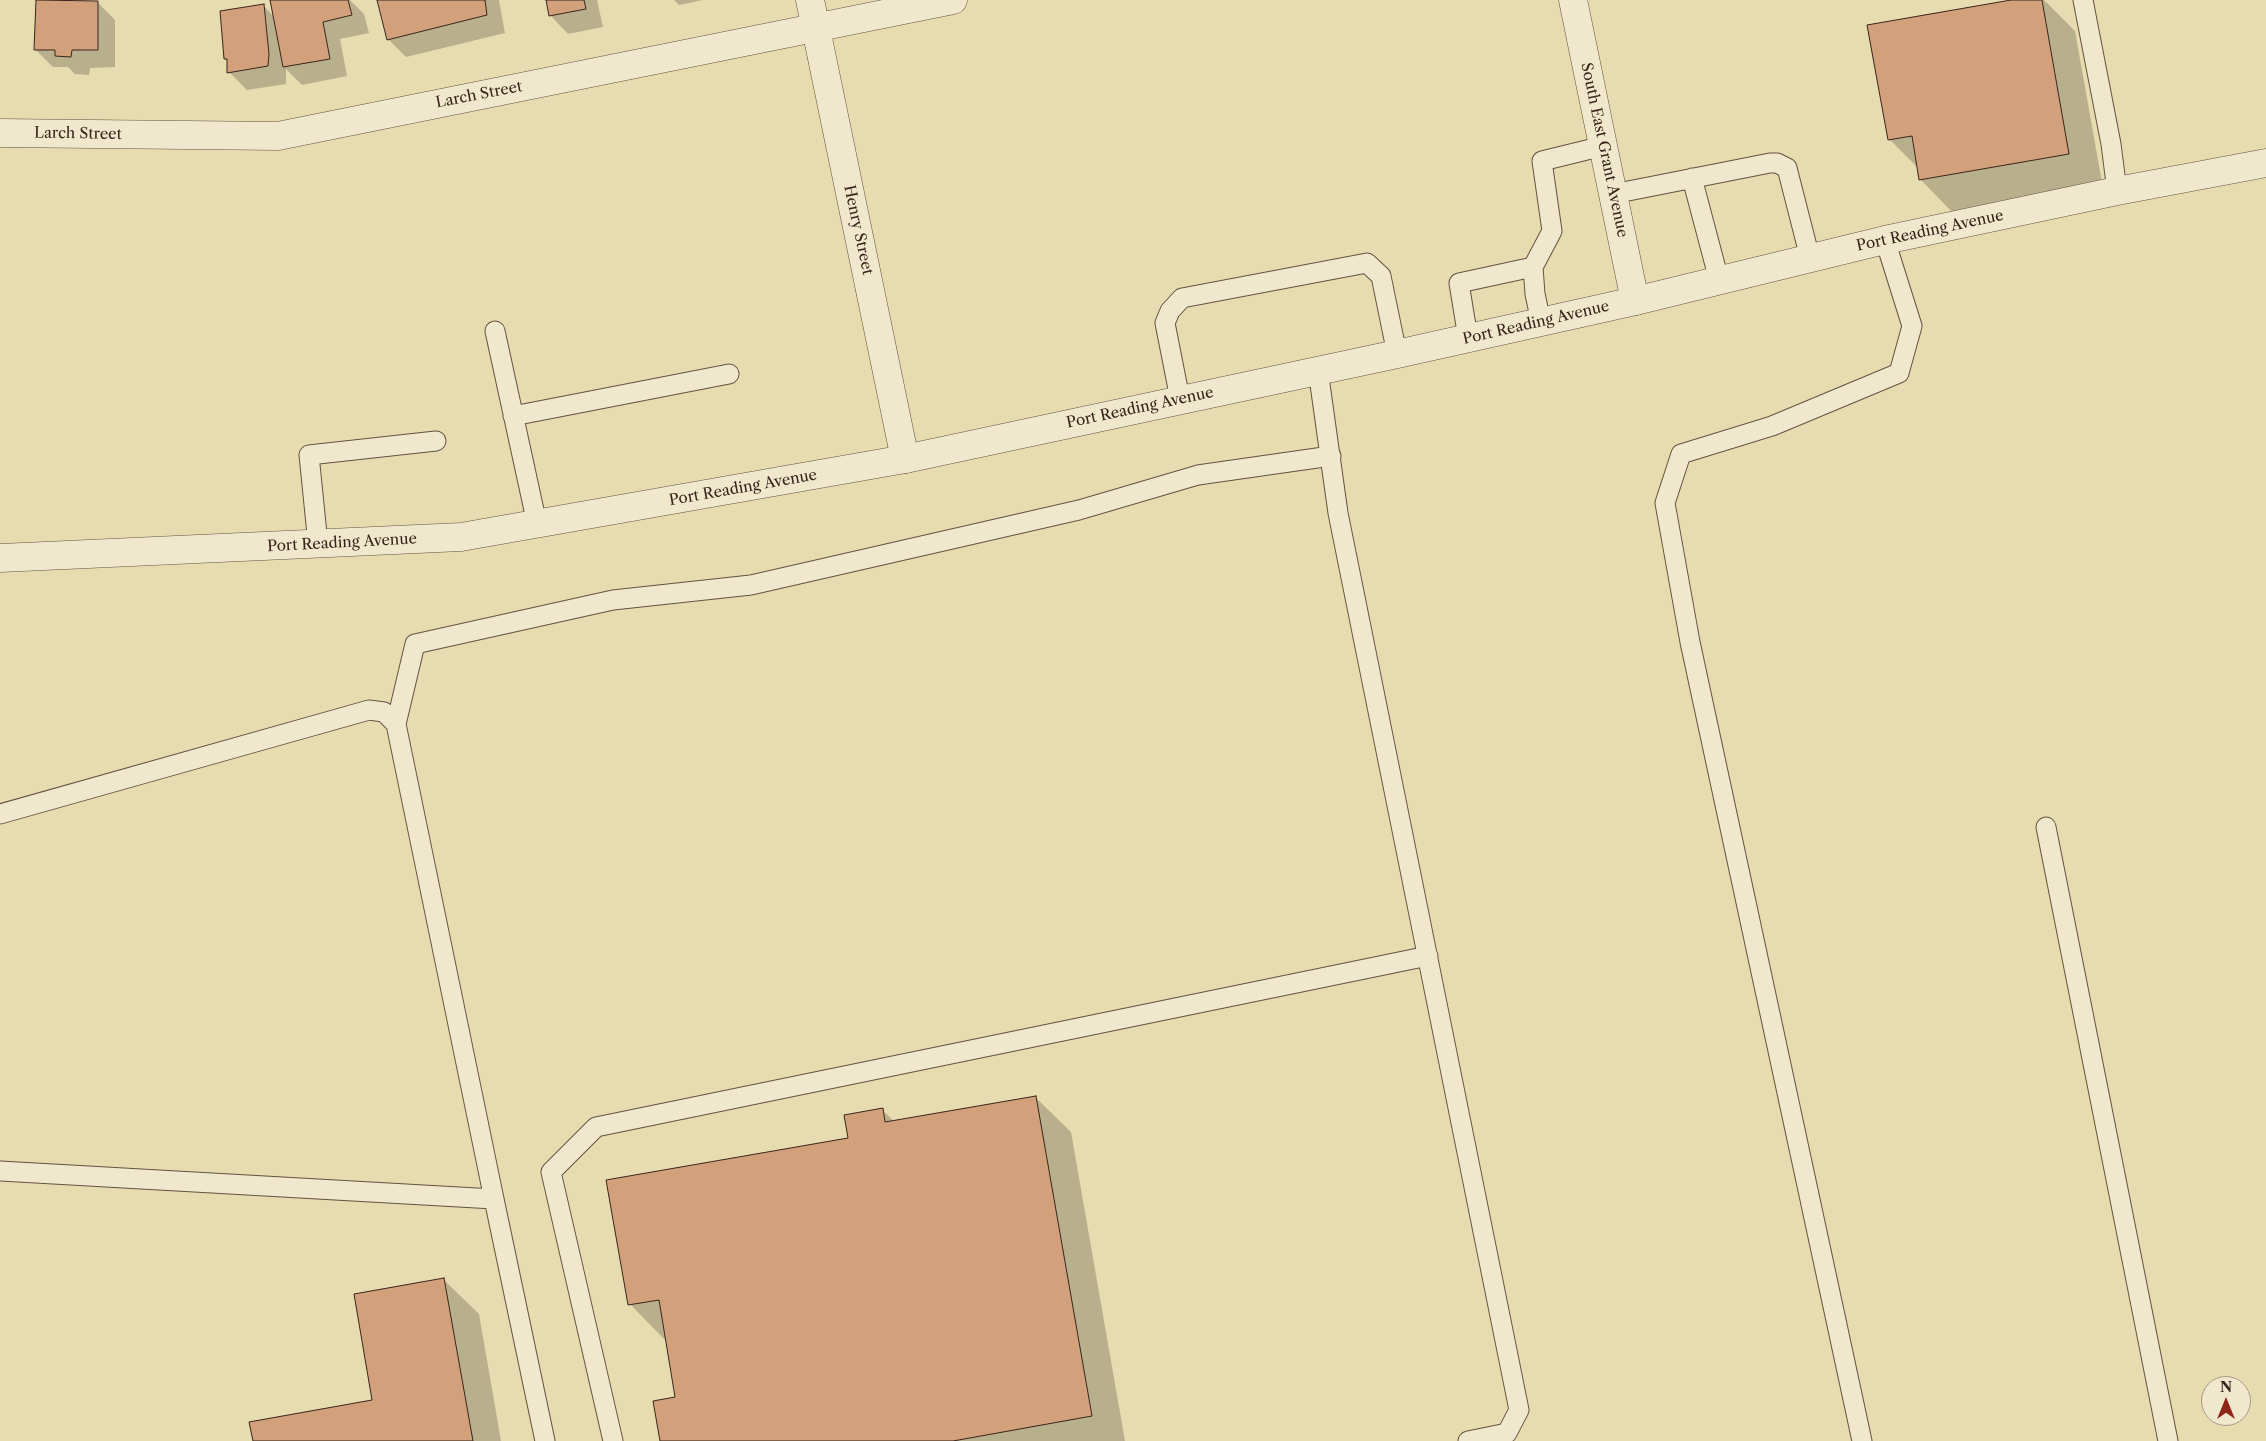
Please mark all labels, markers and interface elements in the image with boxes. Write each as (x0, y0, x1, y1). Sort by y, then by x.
street label: South East Grant Avenue (1577, 61, 1631, 239)
street label: Larch Street (434, 78, 524, 112)
street label: Larch Street (34, 124, 122, 144)
street label: Henry Street (840, 183, 876, 277)
street label: Port Reading Avenue (1855, 207, 2005, 255)
street label: Port Reading Avenue (1461, 297, 1611, 349)
street label: Port Reading Avenue (1065, 384, 1215, 432)
street label: Port Reading Avenue (668, 466, 818, 510)
street label: Port Reading Avenue (267, 530, 417, 556)
north arrow (2201, 1376, 2251, 1426)
text: N (2220, 1378, 2232, 1396)

